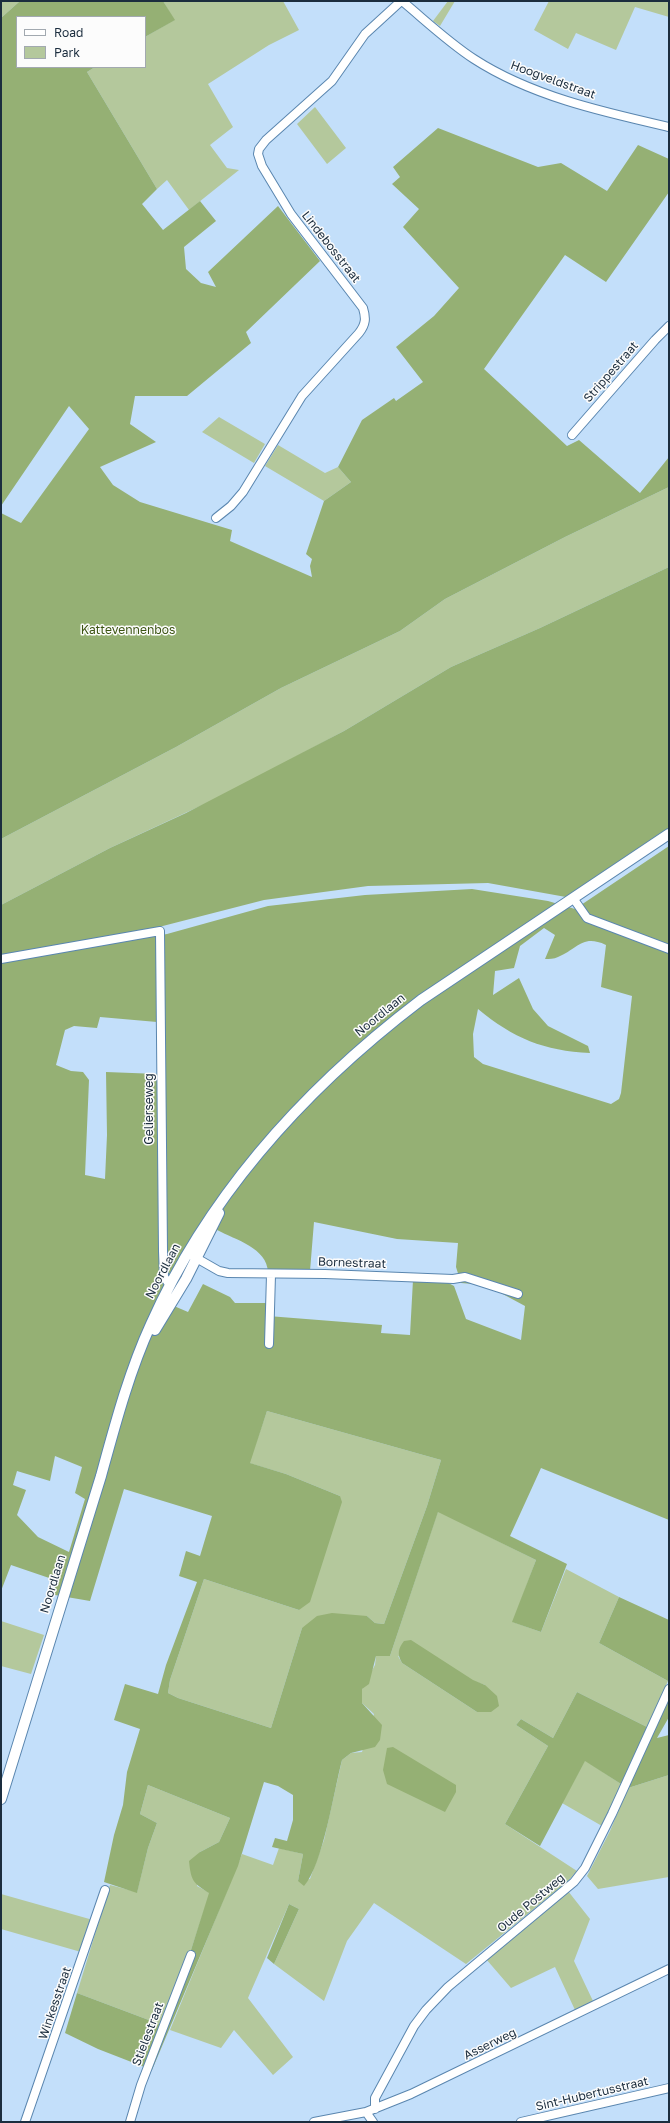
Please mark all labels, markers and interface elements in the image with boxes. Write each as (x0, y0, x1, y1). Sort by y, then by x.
legend (16, 16, 146, 68)
text: Road (54, 25, 83, 40)
text: Park (54, 45, 80, 60)
street label: Hoogveldstraat (509, 58, 597, 102)
street label: Lindebosstraat (299, 208, 363, 286)
street label: Strippestraat (581, 339, 641, 405)
park label: Kattevennenbos (81, 623, 175, 637)
street label: Noordlaan (352, 990, 408, 1040)
street label: Gelierseweg (142, 1073, 156, 1145)
street label: Noordlaan (143, 1241, 183, 1301)
street label: Bornestraat (318, 1255, 386, 1271)
street label: Noordlaan (37, 1553, 69, 1615)
street label: Oude Postweg (494, 1871, 568, 1935)
street label: Winkesstraat (36, 1965, 74, 2041)
street label: Stielestraat (129, 2000, 167, 2068)
street label: Asserweg (461, 2025, 519, 2063)
street label: Sint-Hubertusstraat (534, 2074, 650, 2114)

